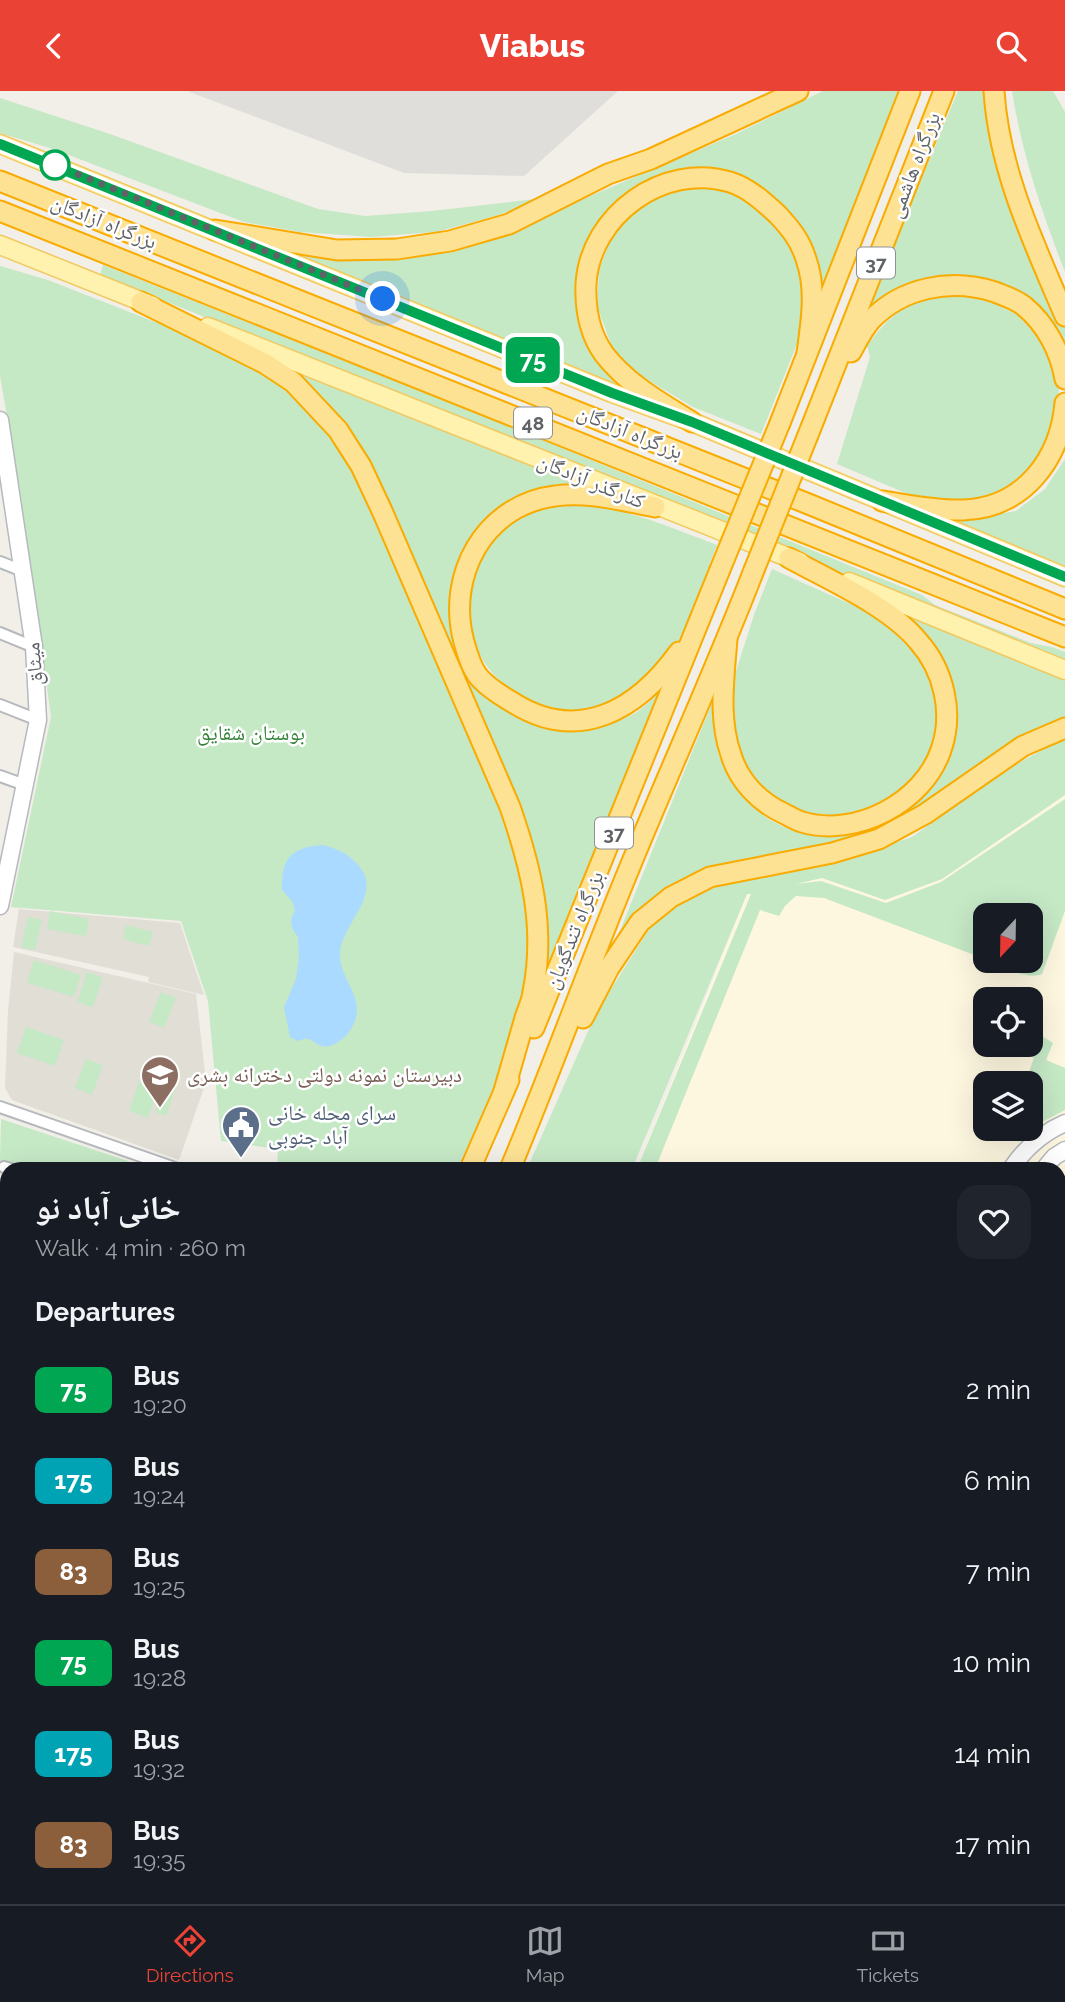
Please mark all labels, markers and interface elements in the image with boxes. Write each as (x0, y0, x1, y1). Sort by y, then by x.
icon: back (35, 27, 73, 65)
text: Viabus (480, 27, 585, 64)
icon: search (992, 27, 1030, 65)
street label: بزرگراه هاشمی (882, 108, 946, 222)
unlabelled marker (40, 150, 70, 180)
street label: بزرگراه آزادگان (48, 189, 161, 254)
road number: 37 (857, 247, 895, 279)
your location (365, 281, 400, 316)
line badge: 75 (502, 337, 564, 383)
text: 75 (520, 345, 546, 374)
street label: بزرگراه آزادگان (574, 399, 687, 464)
road number: 48 (514, 407, 552, 439)
street label: کنارگذر آزادگان (534, 448, 649, 513)
street label: میثاق (19, 641, 49, 687)
park label: بوستان شقایق (197, 720, 305, 746)
road number: 37 (595, 817, 633, 849)
street label: بزرگراه تندگویان (539, 867, 609, 993)
north arrow (973, 903, 1043, 973)
map controls (973, 903, 1043, 1141)
button: locate (973, 987, 1043, 1057)
school or university icon: دبیرستان نمونه دولتی دخترانه بشری (139, 1054, 181, 1109)
place label: دبیرستان نمونه دولتی دخترانه بشری (187, 1062, 462, 1088)
button: layers (973, 1071, 1043, 1141)
place label: سرای محله خانی آباد جنوبی (268, 1100, 396, 1150)
public building icon: سرای محله خانی آباد جنوبی (220, 1104, 262, 1159)
button: heart (957, 1185, 1031, 1259)
text: خانی آباد نو (35, 1188, 181, 1227)
text: Walk · 4 min · 260 m (35, 1234, 246, 1261)
text: Departures (35, 1297, 175, 1327)
text: Bus (133, 1361, 180, 1391)
text: 75 (60, 1375, 87, 1404)
text: 2 min (966, 1375, 1031, 1405)
text: 19:20 (133, 1391, 187, 1418)
text: Bus (133, 1452, 180, 1482)
text: 175 (54, 1466, 93, 1495)
text: 6 min (964, 1466, 1031, 1496)
text: 19:24 (133, 1482, 185, 1509)
text: Bus (133, 1543, 180, 1573)
text: 83 (60, 1557, 87, 1586)
text: 7 min (966, 1557, 1031, 1587)
text: 19:25 (133, 1573, 185, 1600)
text: Bus (133, 1634, 180, 1664)
text: 75 (60, 1648, 87, 1677)
text: 10 min (953, 1648, 1031, 1678)
text: 19:28 (133, 1664, 186, 1691)
text: Bus (133, 1725, 180, 1755)
text: 175 (54, 1739, 93, 1768)
text: 14 min (954, 1739, 1031, 1769)
text: 19:32 (133, 1755, 185, 1782)
text: Bus (133, 1816, 180, 1846)
text: 83 (60, 1830, 87, 1859)
text: 17 min (955, 1830, 1031, 1860)
text: 19:35 (133, 1846, 185, 1873)
tab: Directions (146, 1922, 234, 1986)
tab: Map (526, 1922, 565, 1986)
tab: Tickets (857, 1922, 919, 1986)

